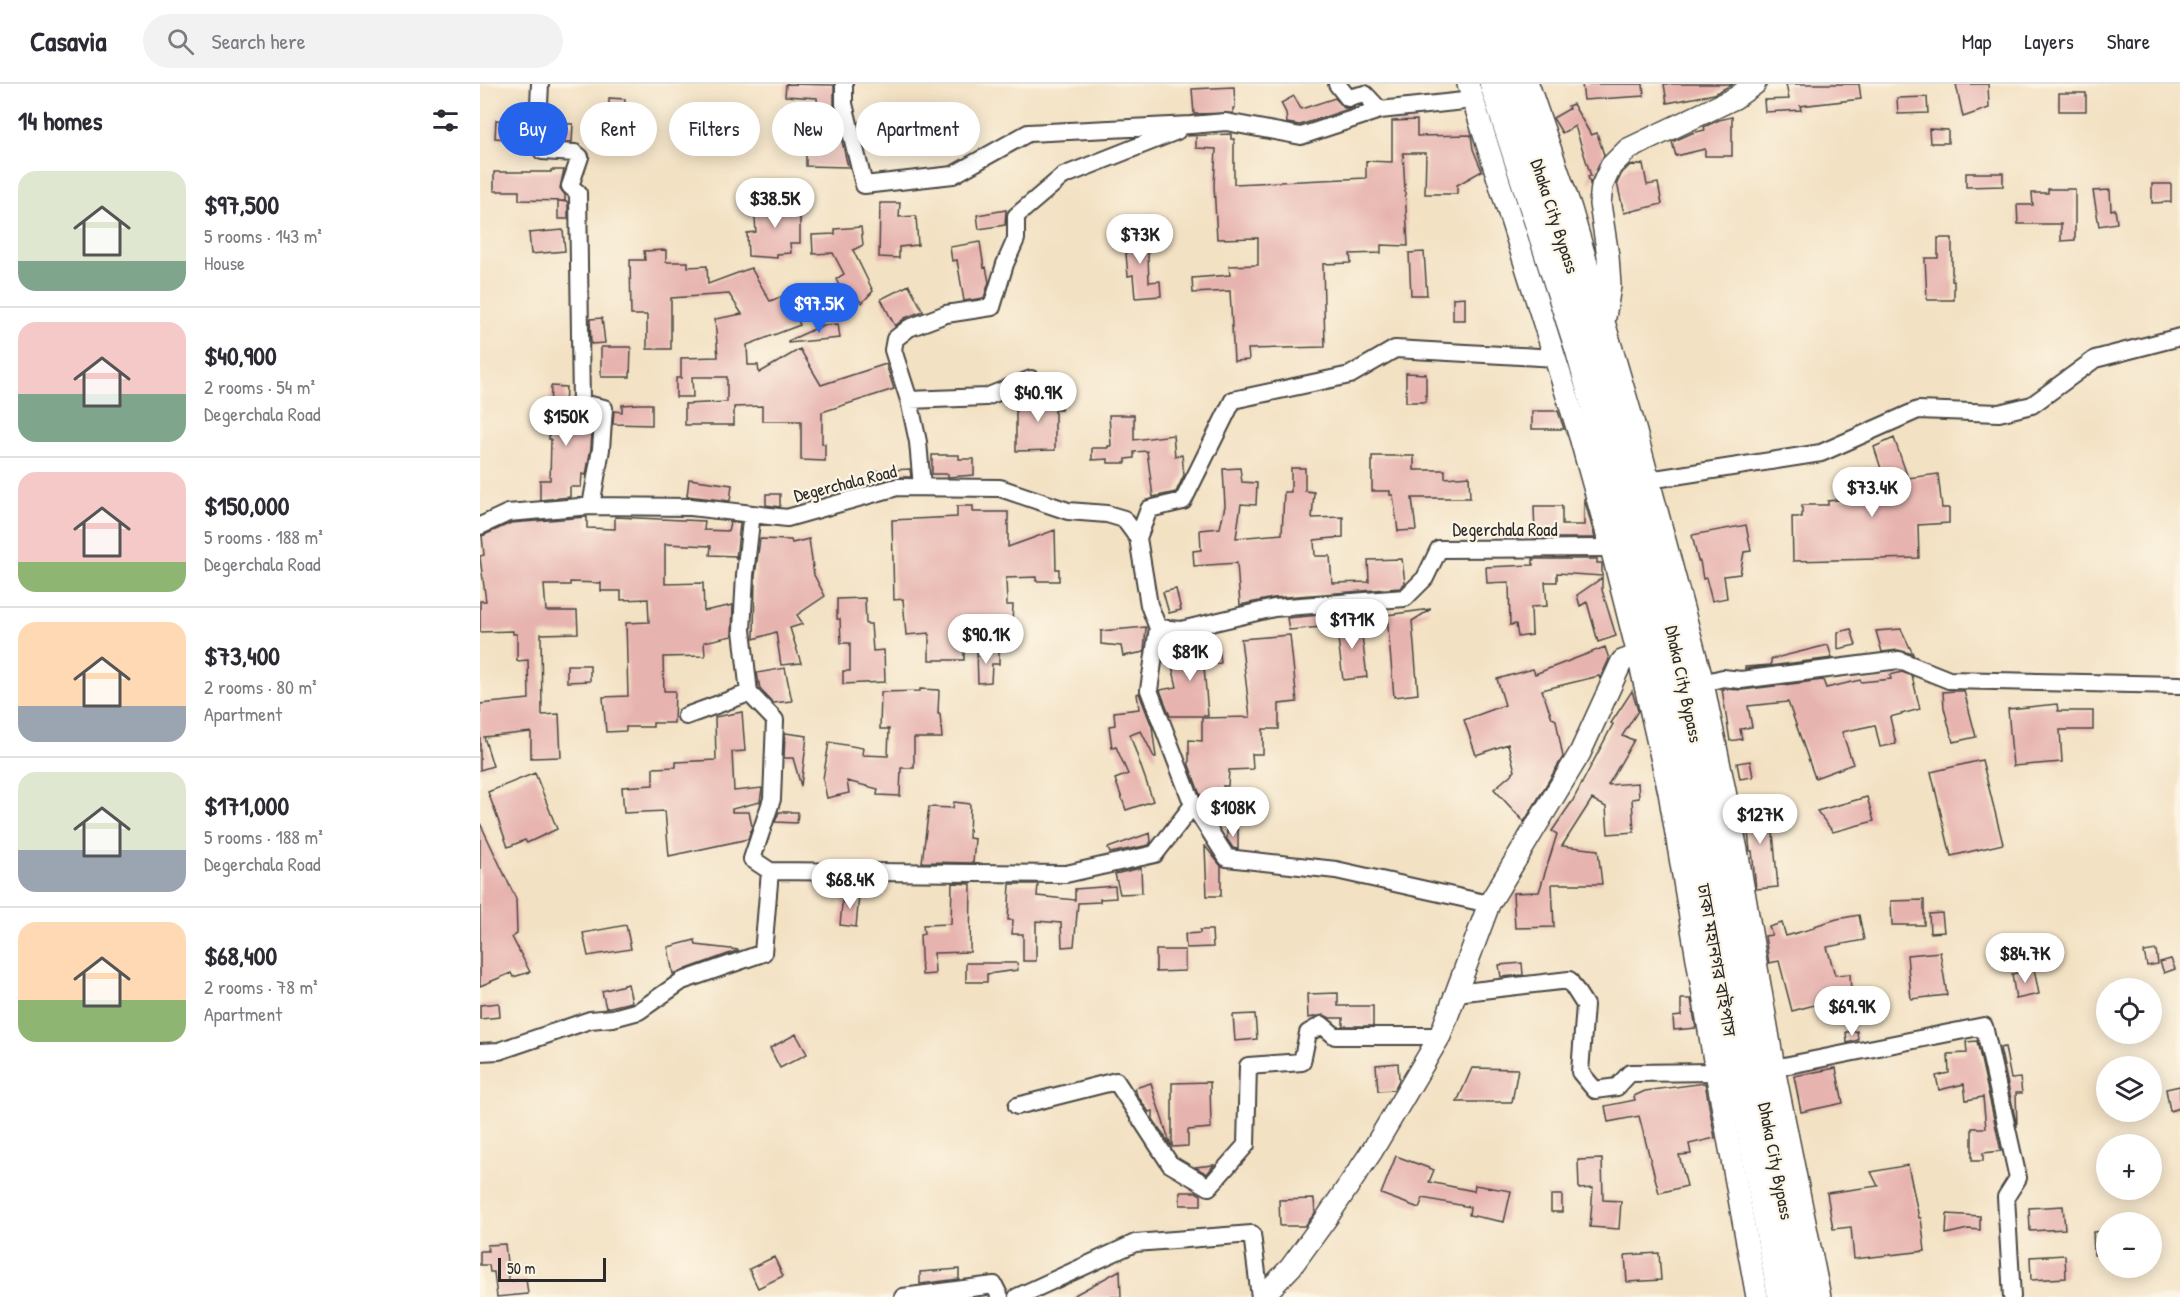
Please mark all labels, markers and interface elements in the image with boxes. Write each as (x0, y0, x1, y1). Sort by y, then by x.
search box (143, 14, 563, 68)
text: Casavia (30, 22, 107, 60)
icon: search (164, 25, 197, 58)
text: Search here (212, 26, 306, 56)
text: Map (1962, 27, 1991, 56)
text: Layers (2024, 27, 2074, 56)
text: Share (2107, 27, 2150, 56)
chip: Buy (498, 102, 568, 156)
chip: Rent (580, 102, 657, 156)
chip: Filters (669, 102, 760, 156)
chip: New (772, 102, 844, 156)
chip: Apartment (856, 102, 980, 156)
text: 14 homes (18, 103, 103, 138)
icon: filters (429, 104, 462, 137)
street label: Dhaka City Bypass (1525, 156, 1585, 277)
pin: $38.5K (726, 178, 824, 229)
text: $38.5K (750, 184, 800, 211)
text: $97,500 (204, 187, 279, 222)
icon: home (66, 195, 138, 267)
pin: $73K (1104, 214, 1176, 265)
text: $73K (1120, 220, 1160, 247)
text: 5 rooms · 143 m² (204, 222, 322, 249)
text: House (204, 249, 245, 276)
pin: $97.5K (770, 283, 868, 334)
text: $97.5K (794, 289, 844, 316)
text: $40,900 (204, 338, 277, 373)
icon: home (66, 346, 138, 418)
pin: $40.9K (989, 372, 1087, 423)
text: 2 rooms · 54 m² (204, 373, 315, 400)
text: $40.9K (1014, 378, 1062, 405)
pin: $150K (524, 396, 608, 447)
text: Degerchala Road (204, 400, 321, 427)
text: $150K (543, 402, 589, 429)
street label: Degerchala Road (791, 458, 899, 508)
pin: $73.4K (1823, 467, 1921, 518)
text: $73.4K (1846, 473, 1898, 500)
text: $150,000 (204, 488, 289, 523)
icon: home (66, 496, 138, 568)
street label: Degerchala Road (1453, 517, 1557, 542)
text: 5 rooms · 188 m² (204, 523, 323, 550)
text: Degerchala Road (204, 550, 321, 577)
pin: $171K (1310, 599, 1394, 650)
text: $171K (1329, 605, 1375, 632)
pin: $90.1K (937, 614, 1035, 665)
text: $90.1K (962, 620, 1010, 647)
street label: Dhaka City Bypass (1659, 623, 1709, 745)
pin: $81K (1154, 631, 1226, 682)
text: $81K (1172, 637, 1208, 664)
text: $73,400 (204, 638, 280, 673)
icon: home (66, 646, 138, 718)
text: 2 rooms · 80 m² (204, 673, 317, 700)
text: Apartment (204, 700, 282, 727)
pin: $108K (1191, 787, 1275, 838)
text: $171,000 (204, 788, 289, 823)
text: $108K (1210, 793, 1256, 820)
pin: $127K (1718, 794, 1802, 845)
icon: home (66, 796, 138, 868)
text: $127K (1736, 800, 1784, 827)
text: 5 rooms · 188 m² (204, 823, 323, 850)
text: Degerchala Road (204, 850, 321, 877)
pin: $68.4K (801, 859, 899, 910)
text: $68.4K (825, 865, 875, 892)
street label: ঢাকা মহানগর বাইপাস (1691, 881, 1743, 1039)
pin: $84.7K (1976, 933, 2074, 984)
text: $68,400 (204, 938, 277, 973)
text: $84.7K (2000, 939, 2050, 966)
icon: home (66, 946, 138, 1018)
text: 2 rooms · 78 m² (204, 973, 318, 1000)
map controls (2096, 978, 2162, 1278)
button: locate (2096, 978, 2162, 1044)
pin: $69.9K (1803, 986, 1901, 1037)
text: $69.9K (1828, 992, 1876, 1019)
text: Apartment (204, 1000, 282, 1027)
button: layers (2096, 1056, 2162, 1122)
street label: Dhaka City Bypass (1752, 1100, 1800, 1222)
button: + (2096, 1134, 2162, 1200)
button: − (2096, 1212, 2162, 1278)
scale bar (498, 1255, 606, 1282)
text: 50 m (507, 1257, 536, 1279)

